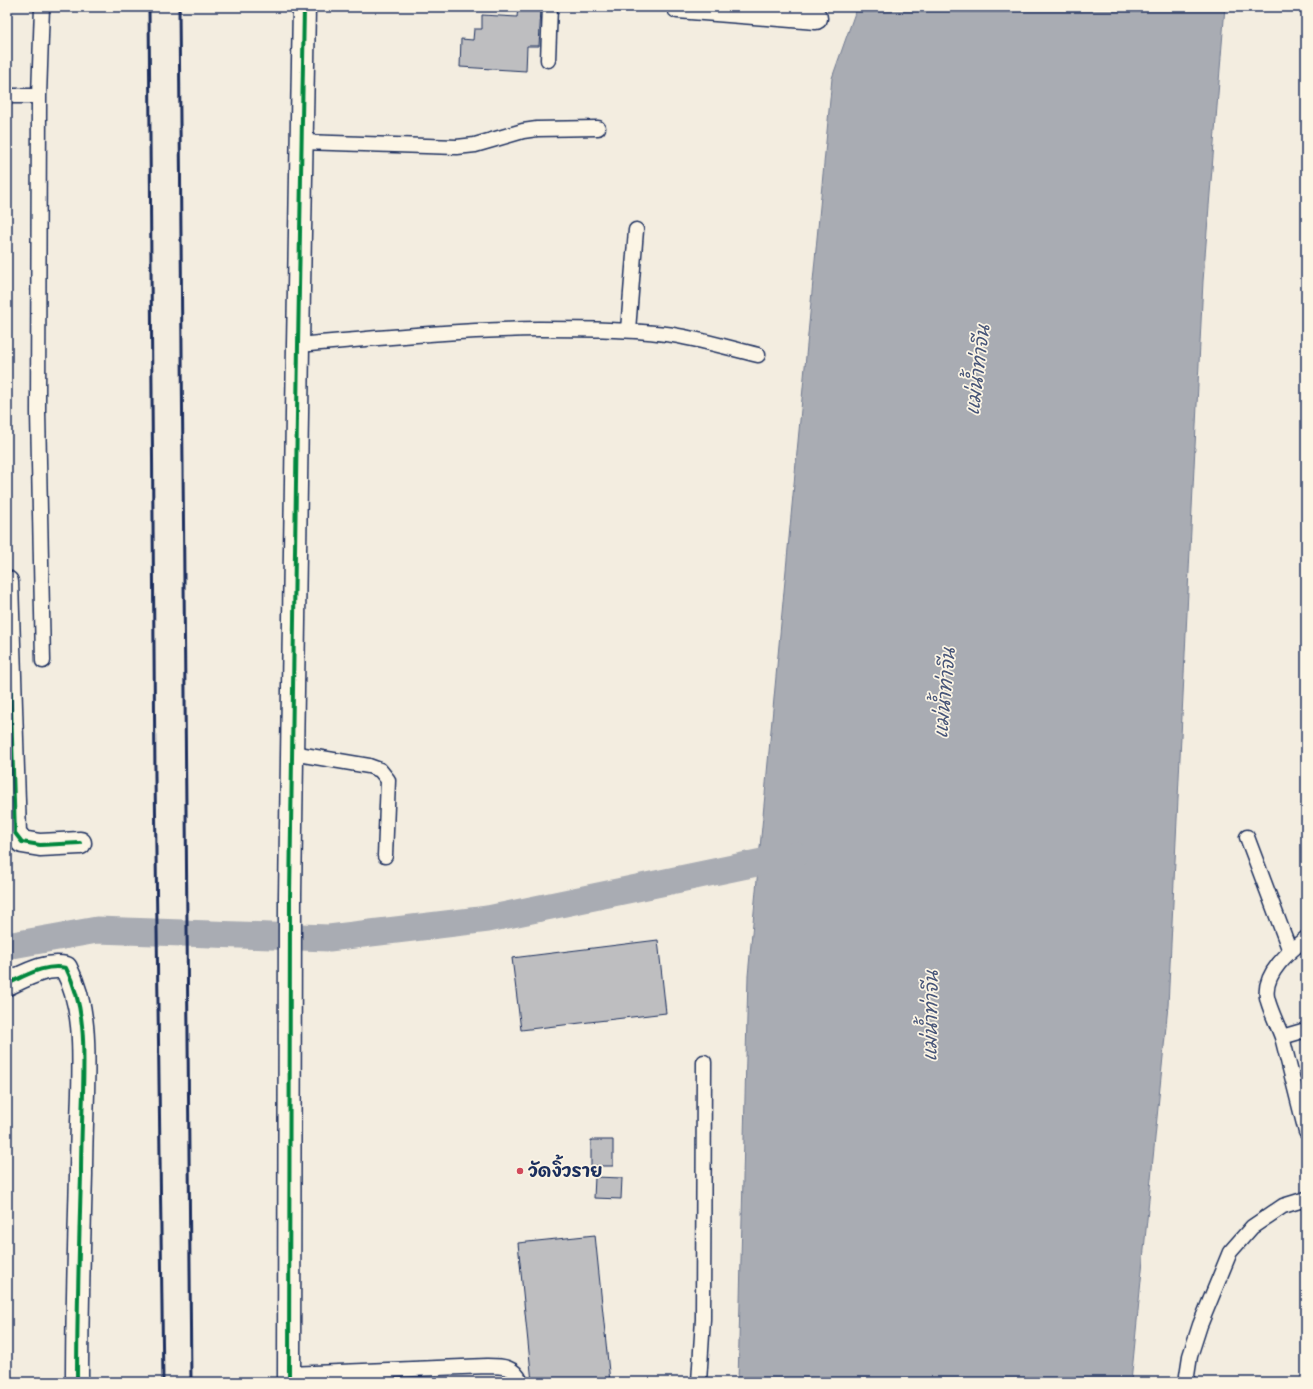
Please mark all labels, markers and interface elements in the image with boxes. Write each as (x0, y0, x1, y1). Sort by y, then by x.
water label: แม่น้ำท่าจีน (955, 322, 999, 417)
water label: แม่น้ำท่าจีน (923, 645, 964, 739)
water label: แม่น้ำท่าจีน (912, 969, 947, 1062)
place label: วัดงิ้วราย (528, 1154, 603, 1186)
marker: วัดงิ้วราย (515, 1166, 525, 1176)

